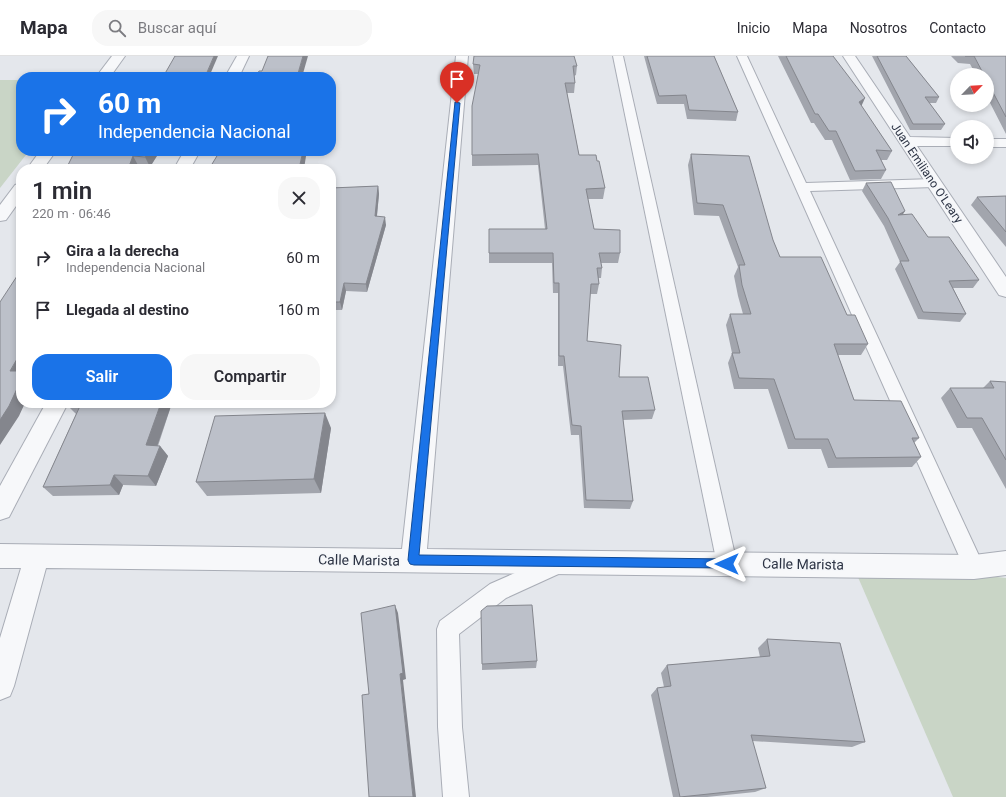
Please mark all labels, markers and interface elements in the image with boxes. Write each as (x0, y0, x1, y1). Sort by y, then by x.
search box (92, 10, 372, 46)
text: Mapa (20, 16, 68, 39)
icon: search (106, 17, 128, 39)
text: Buscar aquí (138, 19, 217, 37)
text: Inicio (737, 20, 770, 36)
text: Mapa (792, 20, 828, 36)
text: Nosotros (850, 20, 907, 36)
text: Contacto (929, 20, 986, 36)
pin (440, 62, 474, 103)
icon: arrive (446, 68, 468, 90)
north arrow (950, 68, 994, 112)
map controls (950, 68, 994, 164)
text: 60 m (98, 87, 161, 120)
icon: right (32, 88, 84, 140)
street label: Juan Emiliano O'Leary (888, 120, 966, 226)
button: sound (950, 120, 994, 164)
text: Independencia Nacional (98, 121, 291, 142)
text: 1 min (32, 177, 92, 205)
button: close (278, 177, 320, 219)
text: 220 m · 06:46 (32, 206, 111, 221)
text: Gira a la derecha (66, 242, 179, 260)
icon: right (32, 247, 54, 269)
text: 60 m (286, 249, 320, 267)
text: Independencia Nacional (66, 260, 205, 275)
icon: arrive (32, 299, 54, 321)
text: Llegada al destino (66, 301, 189, 319)
text: 160 m (278, 301, 320, 319)
button: Salir (32, 354, 172, 400)
button: Compartir (180, 354, 320, 400)
position arrow (706, 543, 748, 585)
street label: Calle Marista (318, 551, 400, 569)
street label: Calle Marista (762, 555, 844, 573)

